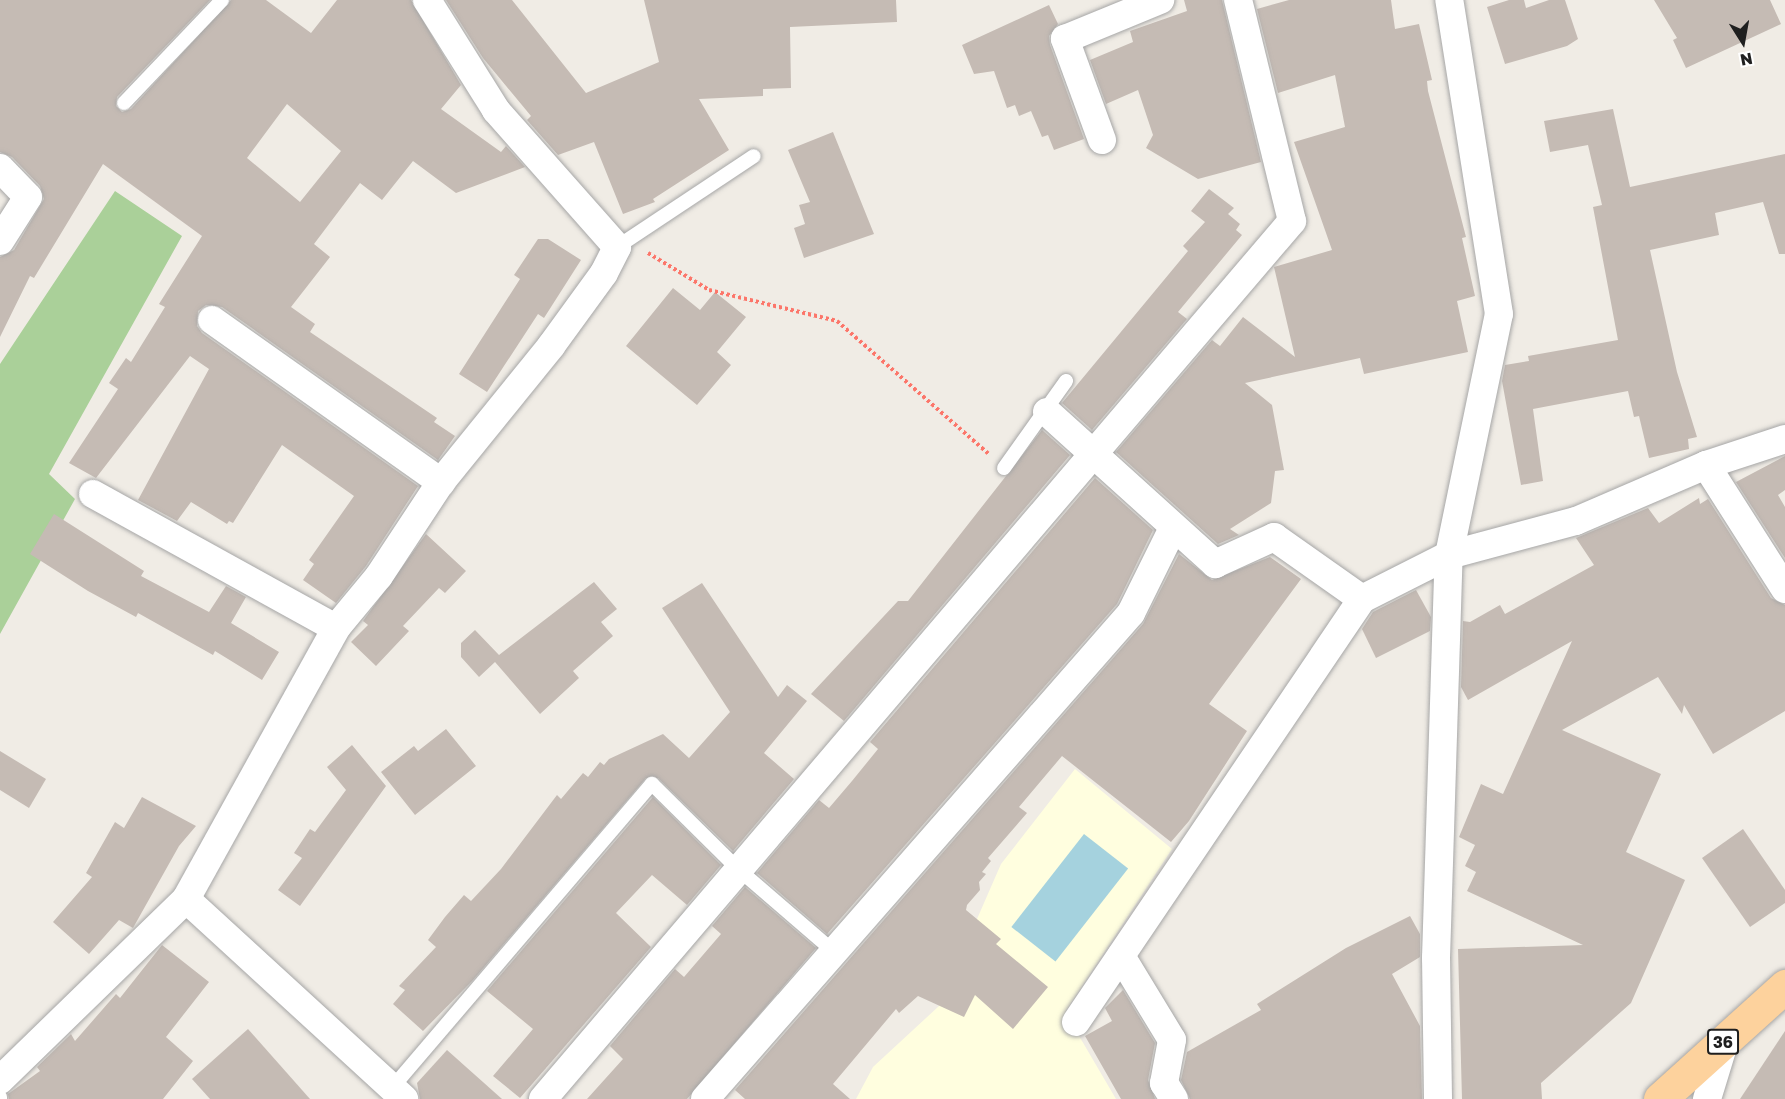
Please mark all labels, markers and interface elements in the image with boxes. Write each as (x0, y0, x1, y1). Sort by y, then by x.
north arrow (1713, 12, 1773, 72)
text: N (1739, 49, 1754, 71)
road number: 36 (1706, 1029, 1740, 1055)

